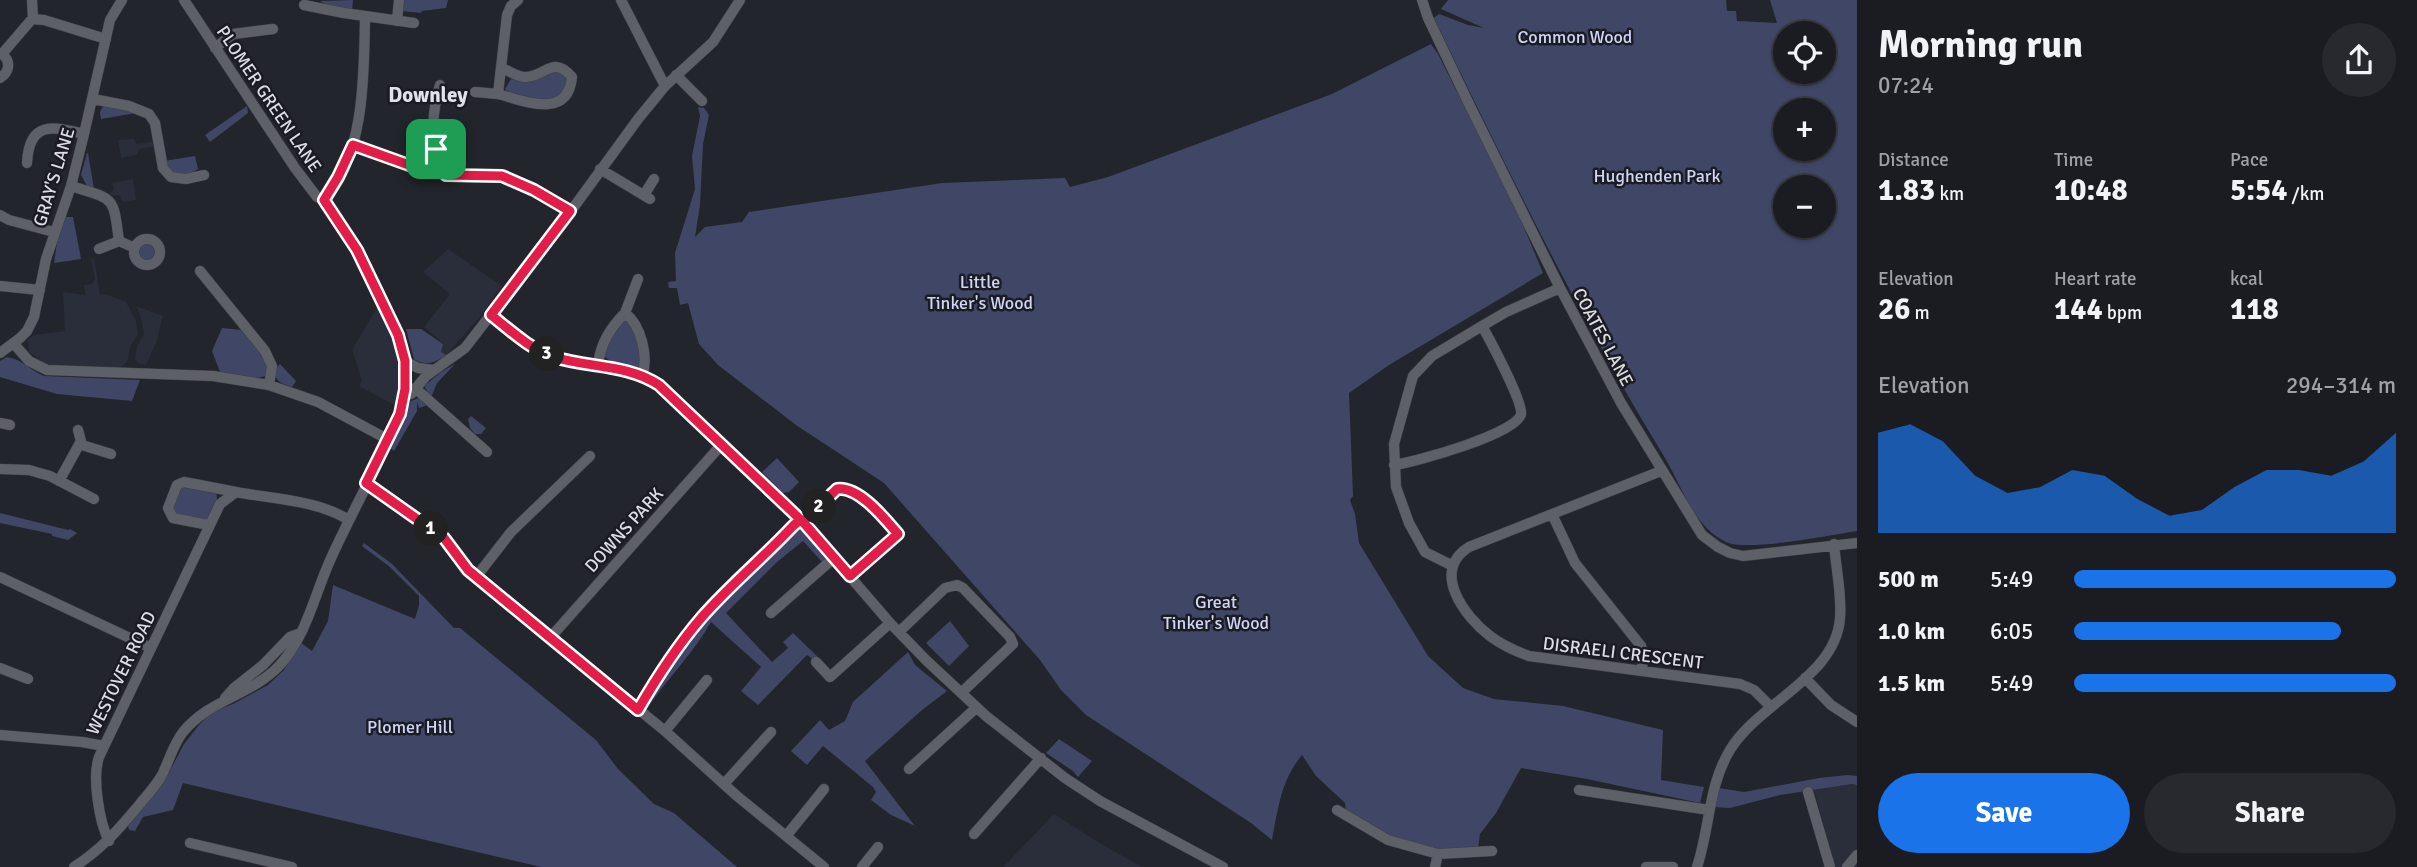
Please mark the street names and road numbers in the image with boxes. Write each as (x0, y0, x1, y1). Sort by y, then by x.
street label: PLOMER GREEN LANE (212, 22, 326, 176)
street label: GRAY'S LANE (29, 125, 79, 229)
street label: COATES LANE (1568, 284, 1638, 390)
street label: DOWNS PARK (580, 483, 668, 577)
street label: WESTOVER ROAD (81, 607, 161, 739)
street label: DISRAELI CRESCENT (1542, 632, 1705, 674)

